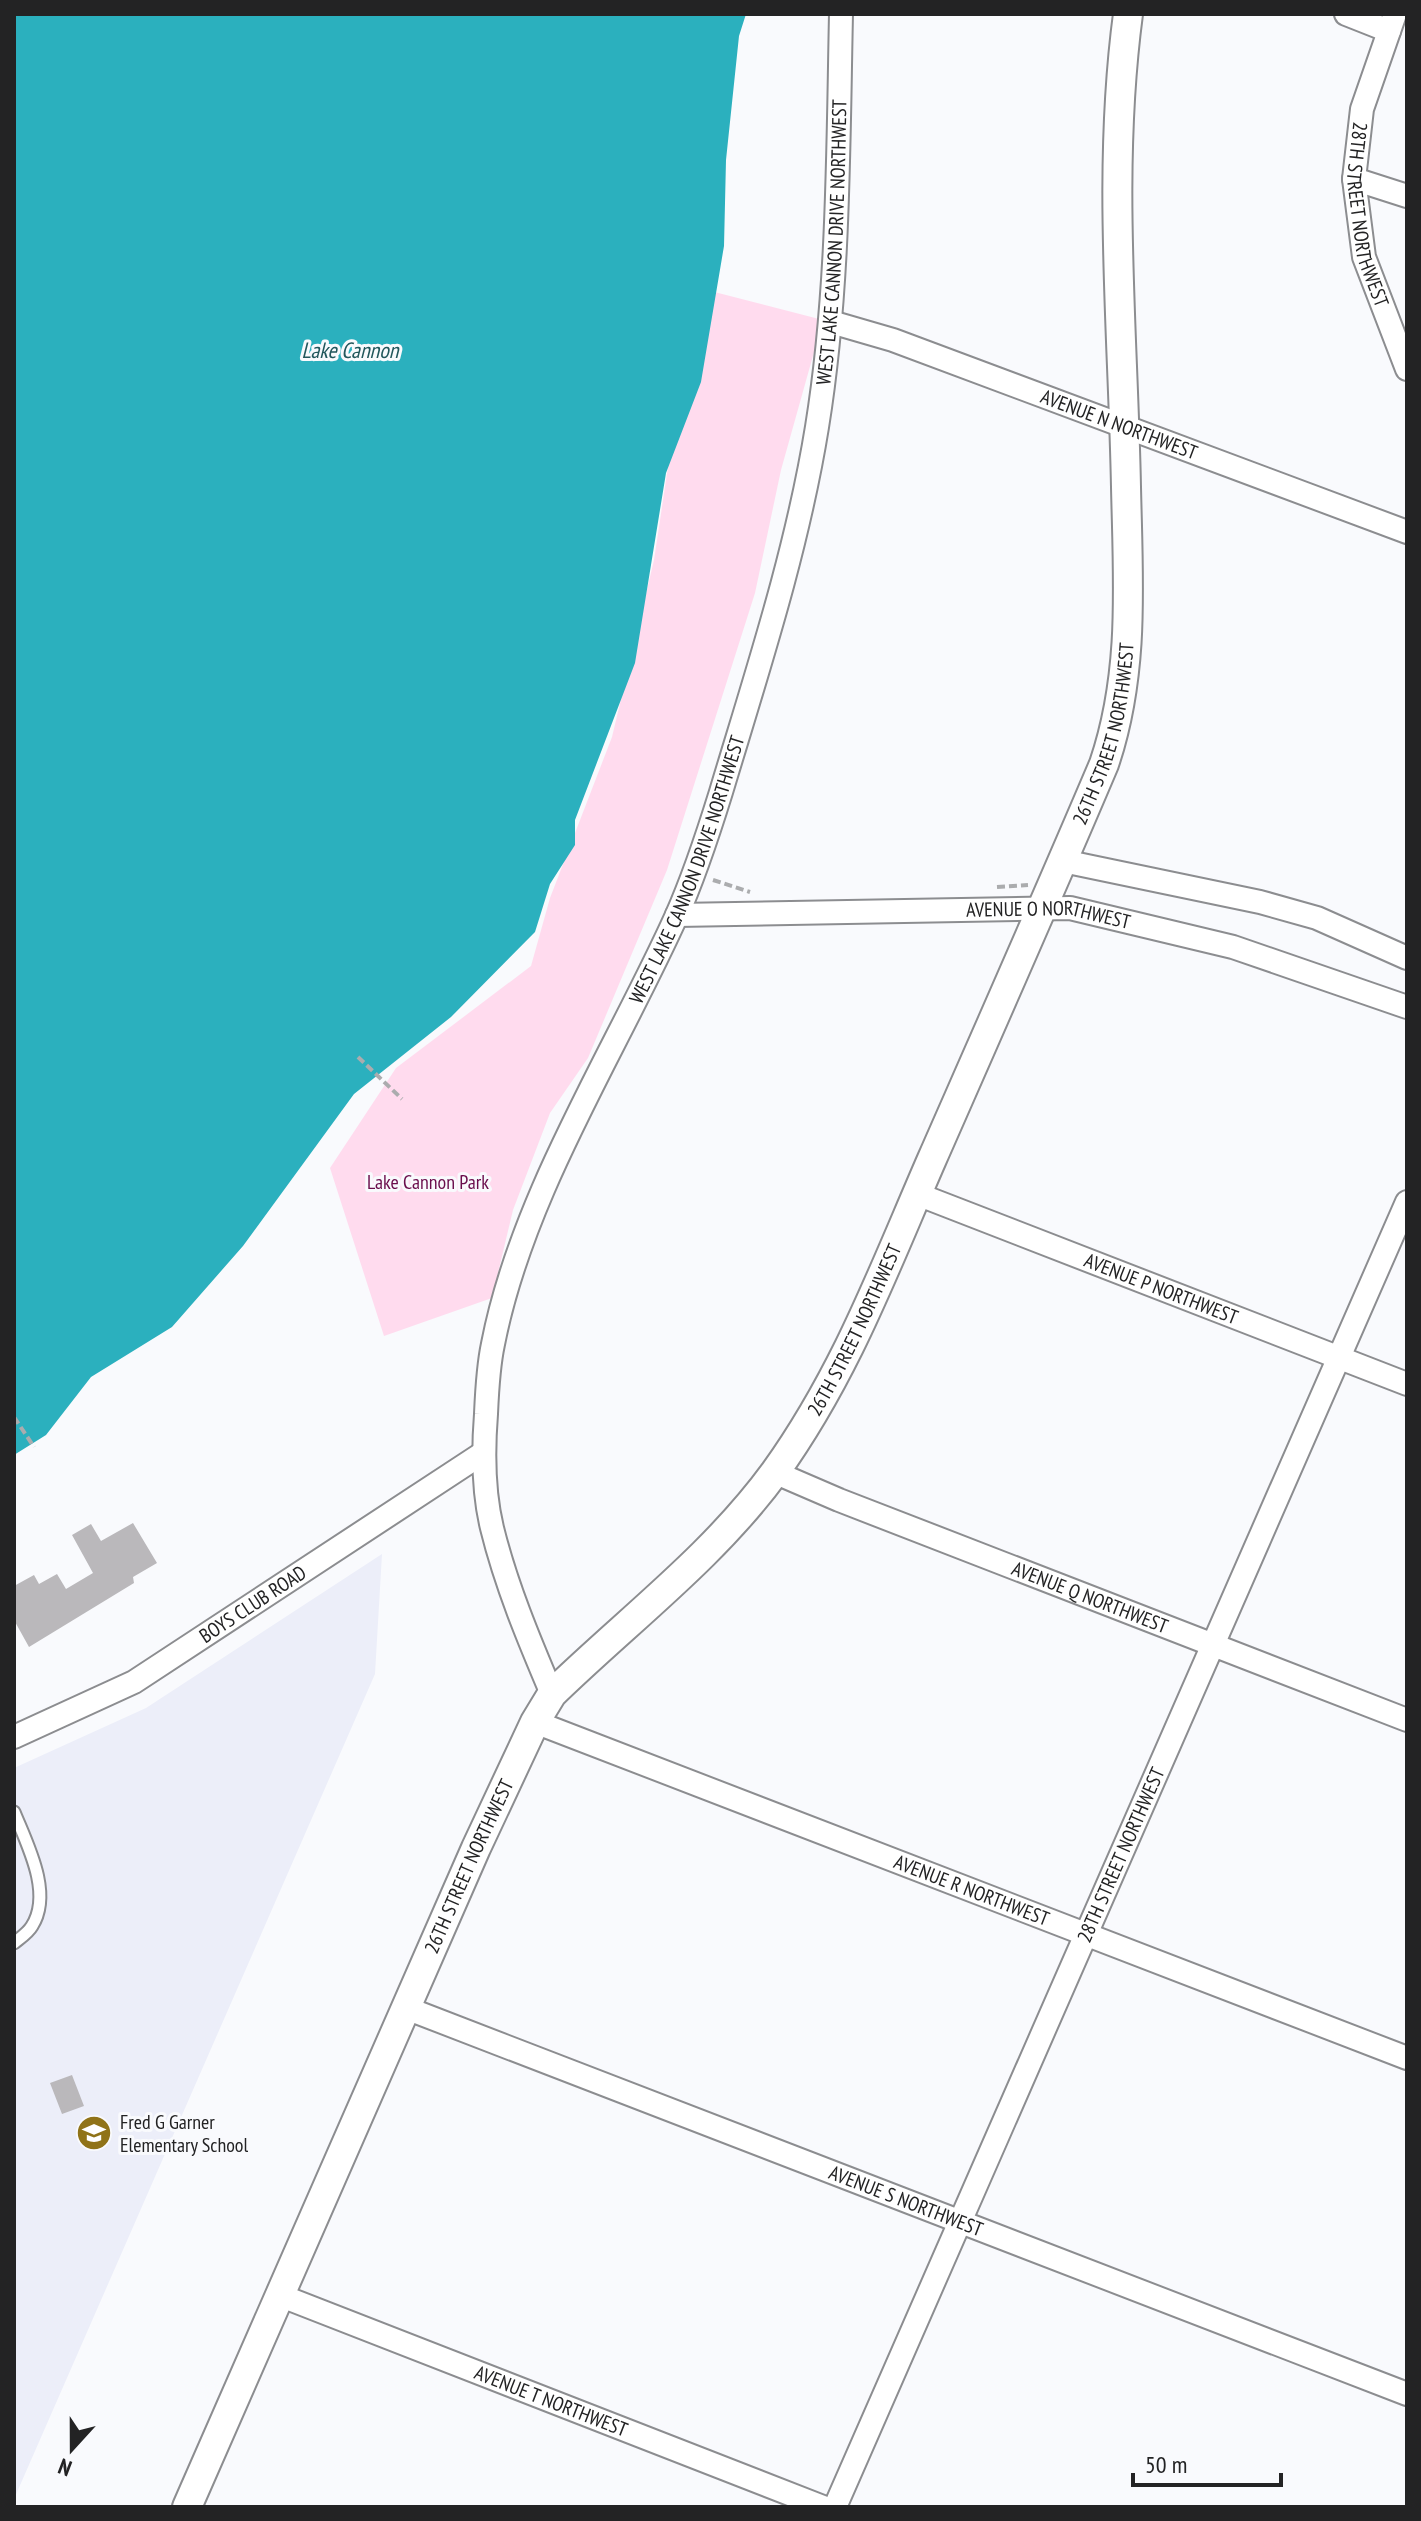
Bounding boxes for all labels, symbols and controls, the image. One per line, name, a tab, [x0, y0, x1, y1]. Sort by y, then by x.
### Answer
street label: WEST LAKE CANNON DRIVE NORTHWEST	[810, 99, 852, 386]
street label: 28TH STREET NORTHWEST	[1341, 121, 1395, 311]
water label: Lake Cannon	[302, 336, 400, 364]
street label: AVENUE N NORTHWEST	[1037, 383, 1201, 466]
street label: 26TH STREET NORTHWEST	[1067, 642, 1140, 829]
street label: WEST LAKE CANNON DRIVE NORTHWEST	[623, 732, 750, 1008]
street label: AVENUE O NORTHWEST	[966, 895, 1133, 935]
park label: Lake Cannon Park	[367, 1169, 489, 1195]
street label: 26TH STREET NORTHWEST	[802, 1240, 907, 1421]
street label: AVENUE P NORTHWEST	[1081, 1247, 1242, 1330]
street label: AVENUE Q NORTHWEST	[1008, 1555, 1172, 1639]
street label: BOYS CLUB ROAD	[194, 1560, 311, 1649]
street label: 28TH STREET NORTHWEST	[1071, 1763, 1171, 1946]
street label: 26TH STREET NORTHWEST	[418, 1775, 519, 1957]
street label: AVENUE R NORTHWEST	[890, 1849, 1053, 1932]
place label: Fred G Garner Elementary School	[120, 2109, 248, 2158]
school or university icon: Fred G Garner Elementary School	[75, 2114, 113, 2152]
street label: AVENUE S NORTHWEST	[825, 2159, 987, 2242]
street label: AVENUE T NORTHWEST	[471, 2359, 631, 2443]
north arrow	[32, 2409, 112, 2489]
scale bar	[1133, 2437, 1281, 2487]
text: 50 m	[1145, 2449, 1187, 2480]
text: N	[54, 2452, 75, 2483]

